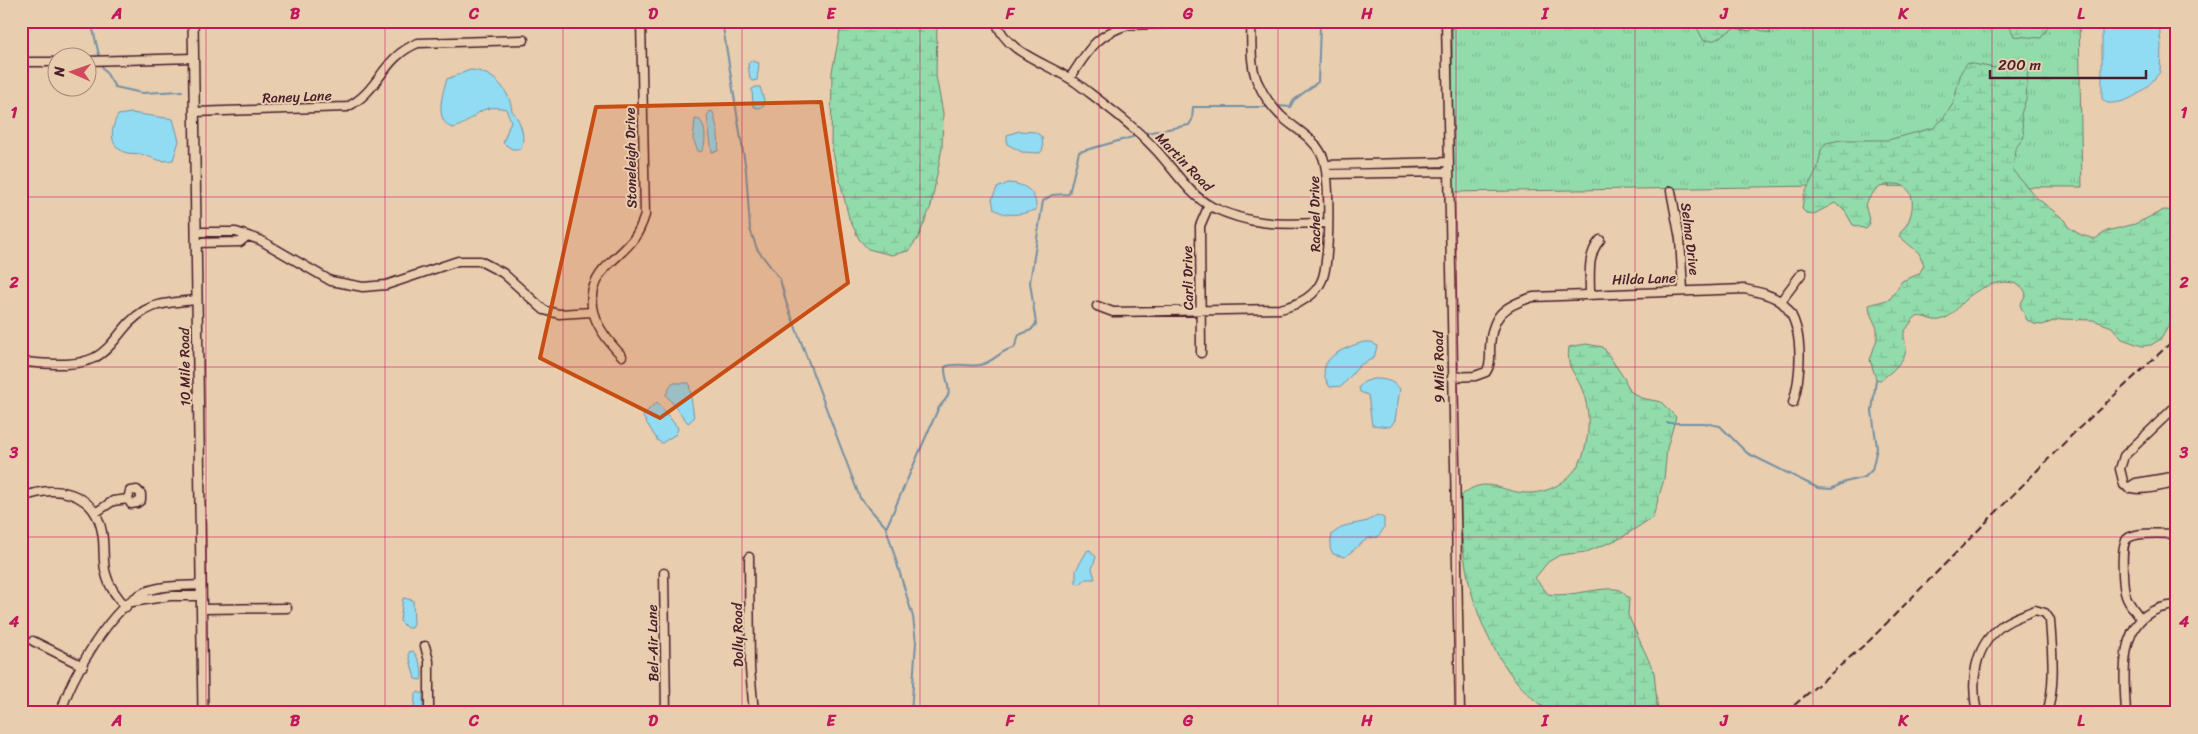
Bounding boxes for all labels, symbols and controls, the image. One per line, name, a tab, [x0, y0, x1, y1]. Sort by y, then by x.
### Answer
text: A	[111, 0, 122, 28]
text: B	[290, 0, 301, 28]
text: C	[468, 0, 480, 28]
text: D	[648, 0, 658, 28]
text: E	[827, 0, 837, 28]
text: F	[1005, 0, 1016, 28]
text: G	[1182, 0, 1194, 28]
text: H	[1360, 0, 1373, 28]
text: I	[1541, 0, 1550, 28]
text: J	[1719, 0, 1729, 28]
text: K	[1897, 0, 1909, 28]
text: L	[2077, 0, 2085, 28]
north arrow	[48, 48, 98, 98]
scale bar	[1990, 48, 2147, 80]
text: 200 m	[1998, 52, 2042, 78]
text: N	[47, 66, 72, 78]
street label: Raney Lane	[262, 83, 332, 111]
text: 1	[11, 98, 18, 127]
text: 1	[2181, 98, 2188, 127]
street label: Stoneleigh Drive	[618, 107, 644, 209]
street label: Martin Road	[1149, 126, 1220, 199]
street label: Rachel Drive	[1302, 176, 1328, 252]
street label: Selma Drive	[1673, 201, 1707, 277]
street label: Carli Drive	[1175, 245, 1201, 311]
street label: Hilda Lane	[1612, 265, 1676, 293]
text: 2	[8, 268, 19, 297]
text: 2	[2178, 268, 2189, 297]
street label: 10 Mile Road	[172, 326, 198, 406]
street label: 9 Mile Road	[1426, 329, 1452, 403]
text: 3	[9, 438, 19, 467]
text: 3	[2179, 438, 2189, 467]
street label: Dolly Road	[725, 601, 751, 667]
street label: Bel-Air Lane	[640, 604, 666, 682]
text: 4	[8, 607, 19, 636]
text: 4	[2178, 607, 2189, 636]
text: A	[111, 706, 122, 734]
text: B	[290, 706, 301, 734]
text: C	[468, 706, 480, 734]
text: D	[648, 706, 658, 734]
text: E	[827, 706, 837, 734]
text: F	[1005, 706, 1016, 734]
text: G	[1182, 706, 1194, 734]
text: H	[1360, 706, 1373, 734]
text: I	[1541, 706, 1550, 734]
text: J	[1719, 706, 1729, 734]
text: K	[1897, 706, 1909, 734]
text: L	[2077, 706, 2085, 734]

